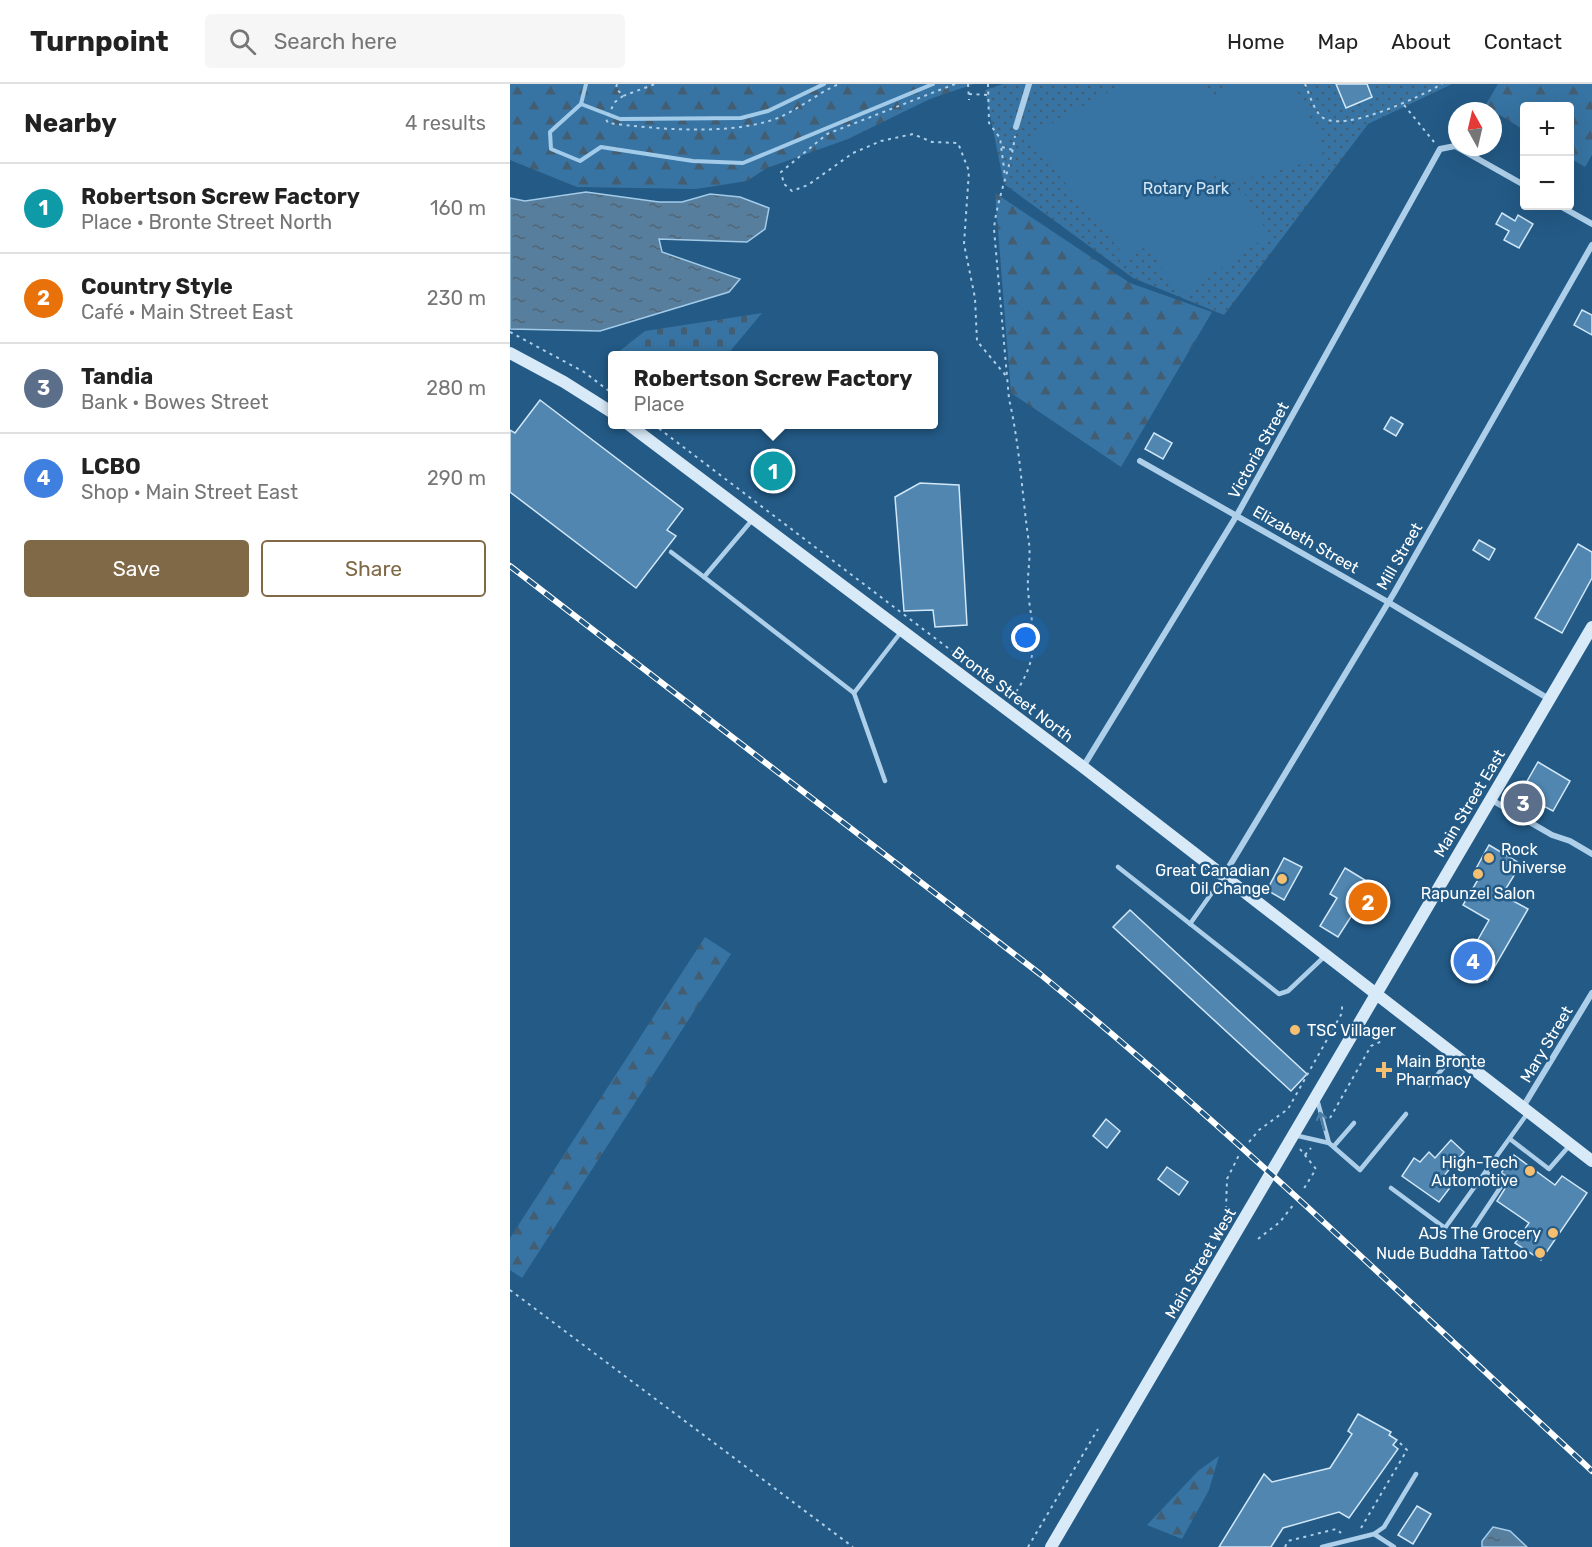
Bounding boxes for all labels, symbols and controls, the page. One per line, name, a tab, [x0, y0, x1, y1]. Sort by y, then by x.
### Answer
search box	[205, 14, 625, 68]
text: Turnpoint	[30, 25, 169, 58]
icon: search	[226, 25, 259, 58]
text: Search here	[274, 28, 397, 55]
text: Home	[1227, 29, 1284, 54]
text: Map	[1317, 29, 1358, 54]
text: About	[1391, 29, 1451, 54]
text: Contact	[1484, 29, 1562, 54]
north arrow	[1448, 102, 1502, 156]
map controls	[1520, 102, 1574, 210]
button: +	[1520, 102, 1574, 156]
text: Nearby	[24, 108, 117, 139]
text: 4 results	[405, 111, 486, 135]
button: −	[1520, 156, 1574, 210]
park label: Rotary Park	[1143, 179, 1230, 198]
text: Robertson Screw Factory	[81, 183, 360, 210]
text: 1	[39, 196, 48, 220]
text: 160 m	[430, 196, 486, 220]
text: Place · Bronte Street North	[81, 210, 332, 234]
text: Country Style	[81, 273, 233, 300]
text: 2	[37, 286, 50, 310]
text: 230 m	[427, 286, 486, 310]
text: Café · Main Street East	[81, 300, 293, 324]
popup	[608, 351, 938, 429]
text: Tandia	[81, 363, 153, 390]
text: Robertson Screw Factory	[634, 365, 912, 392]
text: 3	[37, 376, 50, 400]
text: 280 m	[426, 376, 486, 400]
text: Bank · Bowes Street	[81, 390, 269, 414]
text: Place	[634, 392, 685, 416]
street label: Victoria Street	[1224, 399, 1293, 502]
pin: 1	[754, 448, 792, 494]
text: LCBO	[81, 453, 141, 480]
text: 4	[37, 466, 50, 490]
text: 290 m	[427, 466, 486, 490]
text: Shop · Main Street East	[81, 480, 298, 504]
street label: Elizabeth Street	[1249, 501, 1362, 577]
street label: Mill Street	[1373, 519, 1426, 593]
button: Save	[24, 540, 249, 597]
button: Share	[261, 540, 486, 597]
your location	[1011, 623, 1040, 652]
street label: Bronte Street North	[948, 643, 1077, 746]
street label: Main Street East	[1430, 746, 1509, 860]
pin: 3	[1504, 780, 1542, 826]
place label: Rock Universe	[1501, 840, 1567, 877]
marker: Rock Universe	[1482, 851, 1496, 865]
place label: Great Canadian Oil Change	[1155, 861, 1270, 898]
marker: Rapunzel Salon	[1471, 867, 1485, 881]
marker: Great Canadian Oil Change	[1275, 872, 1289, 886]
pin: 2	[1348, 880, 1388, 924]
place label: Rapunzel Salon	[1421, 884, 1535, 903]
pin: 4	[1454, 938, 1492, 984]
street label: Mary Street	[1516, 1002, 1577, 1086]
place label: TSC Villager	[1307, 1021, 1396, 1040]
marker: TSC Villager	[1288, 1023, 1302, 1037]
place label: Main Bronte Pharmacy	[1396, 1052, 1486, 1089]
marker: Main Bronte Pharmacy	[1377, 1063, 1391, 1077]
one-way arrow	[1315, 1111, 1327, 1130]
place label: High-Tech Automotive	[1431, 1153, 1518, 1190]
marker: High-Tech Automotive	[1523, 1164, 1537, 1178]
street label: Main Street West	[1161, 1204, 1240, 1322]
place label: AJs The Grocery	[1418, 1224, 1541, 1243]
marker: AJs The Grocery	[1546, 1226, 1560, 1240]
place label: Nude Buddha Tattoo	[1376, 1244, 1528, 1263]
marker: Nude Buddha Tattoo	[1533, 1246, 1547, 1260]

